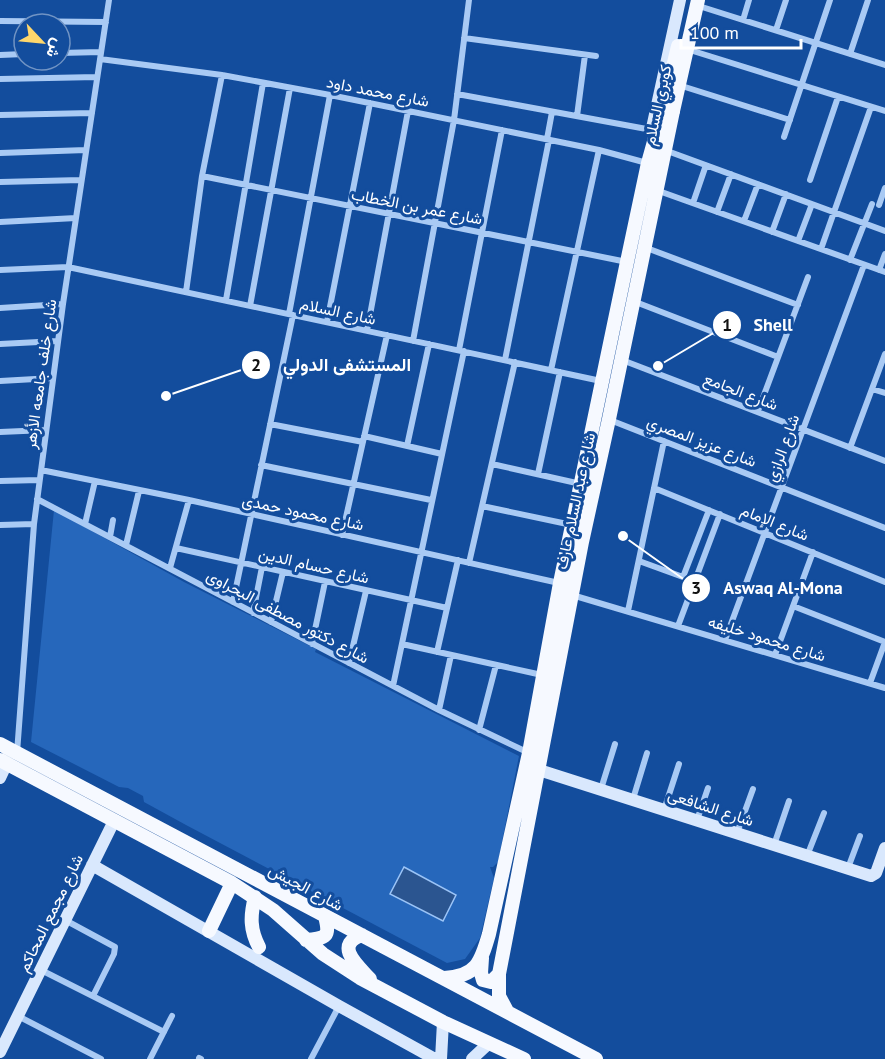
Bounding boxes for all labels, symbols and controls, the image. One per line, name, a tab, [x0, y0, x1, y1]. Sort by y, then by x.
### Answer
north arrow	[12, 12, 72, 72]
scale bar	[681, 12, 801, 50]
text: 100 m	[690, 21, 739, 44]
text: ش	[42, 36, 69, 62]
street label: كوبري السلام	[639, 63, 679, 148]
street label: شارع محمد داود	[325, 71, 431, 113]
street label: شارع عمر بن الخطاب	[349, 183, 484, 230]
street label: شارع السلام	[298, 293, 378, 331]
street label: شارع خلف جامعه الأزهر	[19, 298, 62, 451]
callout: Shell	[712, 307, 805, 343]
text: 1	[722, 313, 732, 336]
text: Shell	[753, 313, 793, 336]
callout: المستشفى الدولي	[241, 347, 423, 383]
text: 2	[251, 353, 261, 376]
text: المستشفى الدولي	[283, 353, 411, 380]
street label: شارع الجامع	[700, 368, 781, 416]
street label: شارع عزيز المصري	[643, 411, 760, 475]
street label: شارع الرازي	[761, 412, 807, 486]
street label: شارع عبد السلام عارف	[551, 431, 601, 572]
street label: شارع محمود حمدى	[240, 489, 366, 537]
street label: شارع الإمام	[737, 499, 812, 547]
street label: شارع حسام الدين	[256, 543, 371, 589]
street label: شارع دكتور مصطفى البحراوى	[202, 565, 373, 669]
callout: Aswaq Al-Mona	[681, 570, 855, 606]
text: 3	[691, 576, 701, 599]
text: Aswaq Al-Mona	[723, 576, 843, 599]
street label: شارع محمود خليفه	[705, 611, 828, 667]
street label: شارع الشافعى	[665, 784, 757, 832]
street label: شارع مجمع المحاكم	[13, 851, 89, 976]
street label: شارع الجيش	[264, 859, 347, 917]

